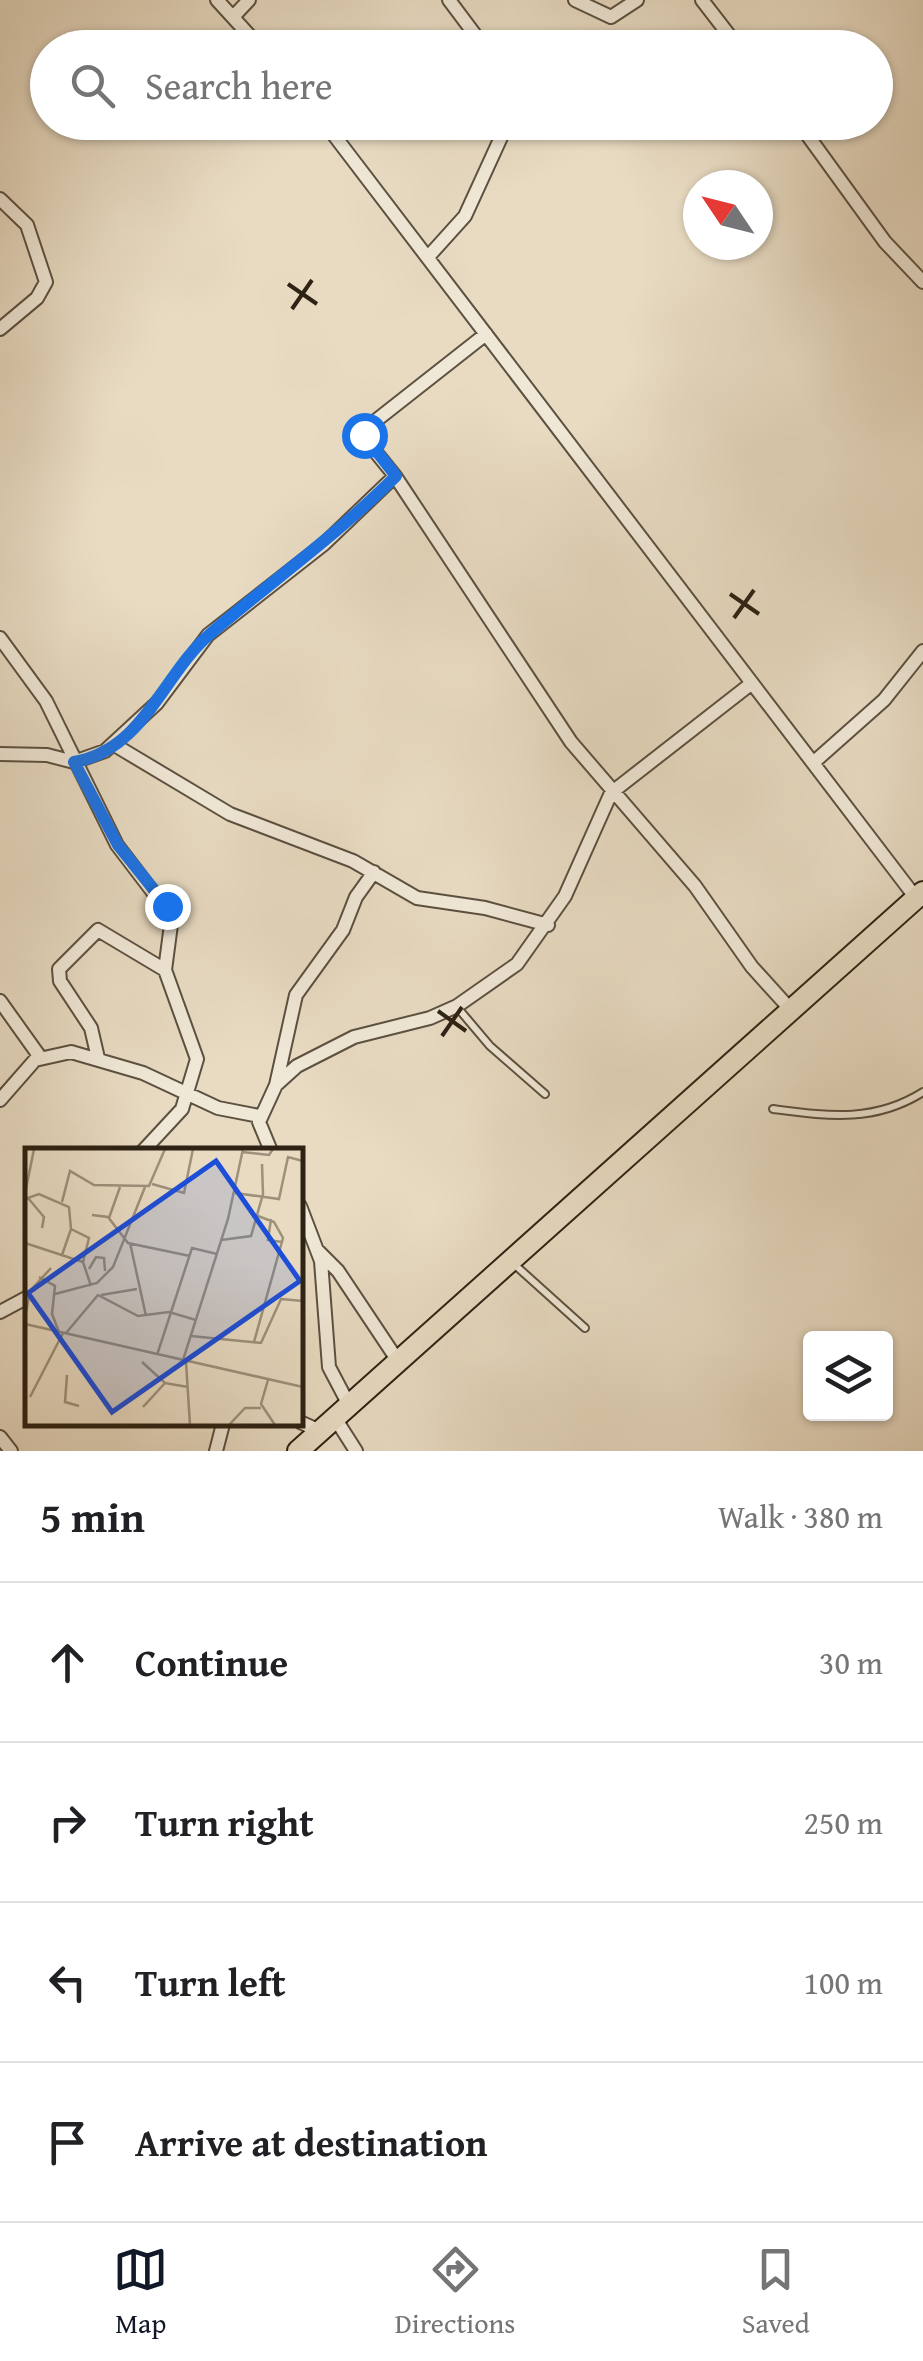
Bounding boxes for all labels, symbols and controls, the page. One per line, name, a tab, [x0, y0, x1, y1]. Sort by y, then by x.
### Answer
search box	[30, 30, 893, 140]
text: Search here	[145, 57, 333, 113]
icon: search	[65, 58, 120, 113]
north arrow	[683, 170, 773, 260]
route start	[342, 413, 388, 459]
route end	[145, 884, 191, 930]
inset map	[25, 1148, 302, 1426]
map controls	[803, 1331, 893, 1421]
button: layers	[803, 1331, 893, 1421]
text: 5 min	[40, 1486, 145, 1547]
text: Walk · 380 m	[718, 1493, 883, 1540]
text: Continue	[135, 1634, 288, 1690]
icon: ahead	[40, 1635, 95, 1690]
text: 30 m	[819, 1639, 883, 1686]
text: Turn right	[135, 1794, 314, 1850]
icon: right	[40, 1795, 95, 1850]
text: 250 m	[804, 1799, 883, 1846]
text: Turn left	[135, 1954, 286, 2010]
icon: left	[40, 1955, 95, 2010]
text: 100 m	[804, 1959, 883, 2006]
text: Arrive at destination	[135, 2114, 488, 2170]
icon: arrive	[40, 2115, 95, 2170]
tab: Map	[113, 2242, 168, 2343]
tab: Directions	[395, 2242, 515, 2343]
tab: Saved	[742, 2242, 810, 2343]

